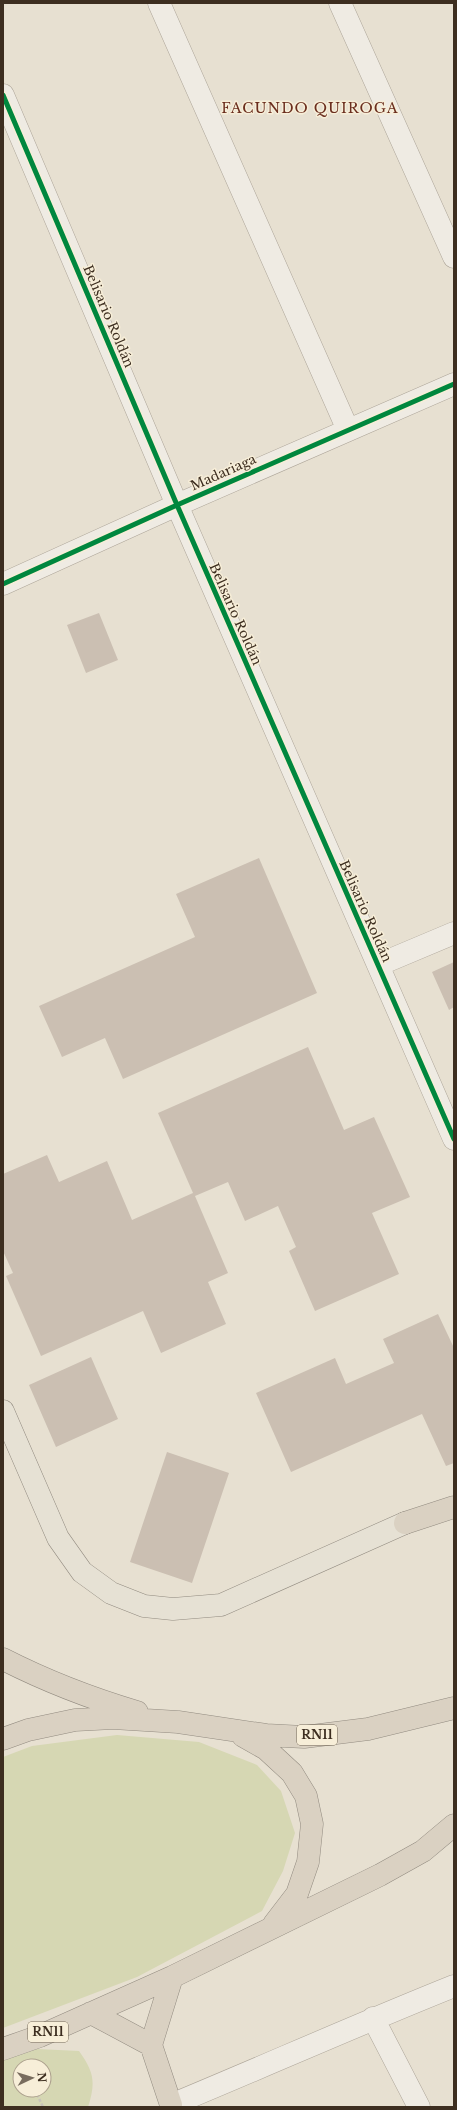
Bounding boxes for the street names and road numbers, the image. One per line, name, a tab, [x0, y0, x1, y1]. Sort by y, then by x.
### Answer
street label: Belisario Roldán	[79, 262, 138, 370]
street label: Madariaga	[188, 450, 259, 494]
street label: Belisario Roldán	[205, 561, 266, 668]
street label: Belisario Roldán	[335, 858, 396, 965]
road number: RN11	[297, 1725, 337, 1745]
road number: RN11	[28, 2022, 68, 2042]

